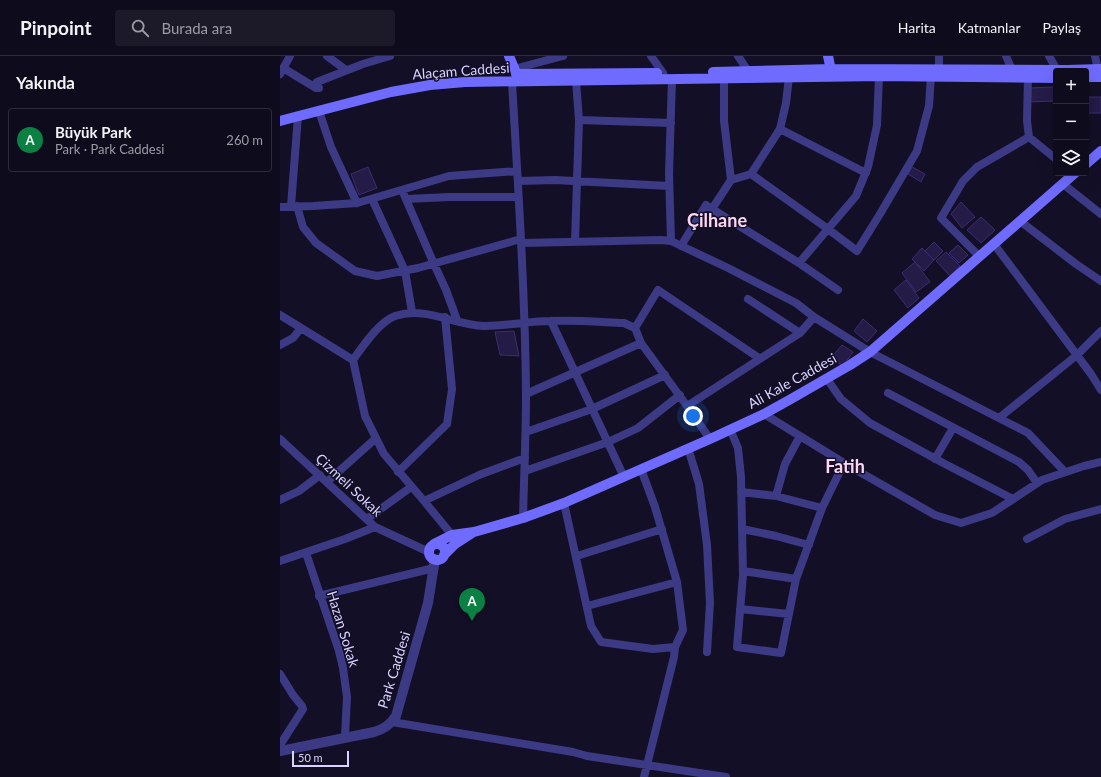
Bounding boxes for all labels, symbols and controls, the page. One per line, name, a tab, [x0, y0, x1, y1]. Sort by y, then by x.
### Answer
search box	[115, 10, 395, 46]
text: Pinpoint	[20, 16, 91, 39]
icon: search	[129, 17, 151, 39]
text: Burada ara	[161, 19, 232, 37]
text: Harita	[898, 19, 936, 36]
text: Katmanlar	[958, 19, 1020, 36]
text: Paylaş	[1042, 19, 1081, 36]
street label: Alaçam Caddesi	[412, 59, 510, 82]
map controls	[1053, 68, 1089, 176]
button: +	[1053, 68, 1089, 104]
text: Yakında	[16, 72, 75, 93]
button: −	[1053, 104, 1089, 140]
text: Büyük Park	[55, 123, 132, 141]
text: A	[25, 132, 35, 148]
text: 260 m	[226, 132, 263, 148]
button: layers	[1053, 140, 1089, 176]
text: Park · Park Caddesi	[55, 141, 164, 157]
district label: Çilhane	[687, 209, 747, 231]
street label: Ali Kale Caddesi	[744, 349, 839, 412]
your location	[683, 406, 703, 426]
street label: Çizmeli Sokak	[313, 449, 387, 520]
district label: Fatih	[825, 455, 865, 477]
pin: A	[459, 588, 485, 621]
street label: Hazan Sokak	[324, 589, 363, 670]
street label: Park Caddesi	[374, 629, 413, 710]
scale bar	[292, 749, 349, 768]
text: 50 m	[298, 751, 323, 764]

